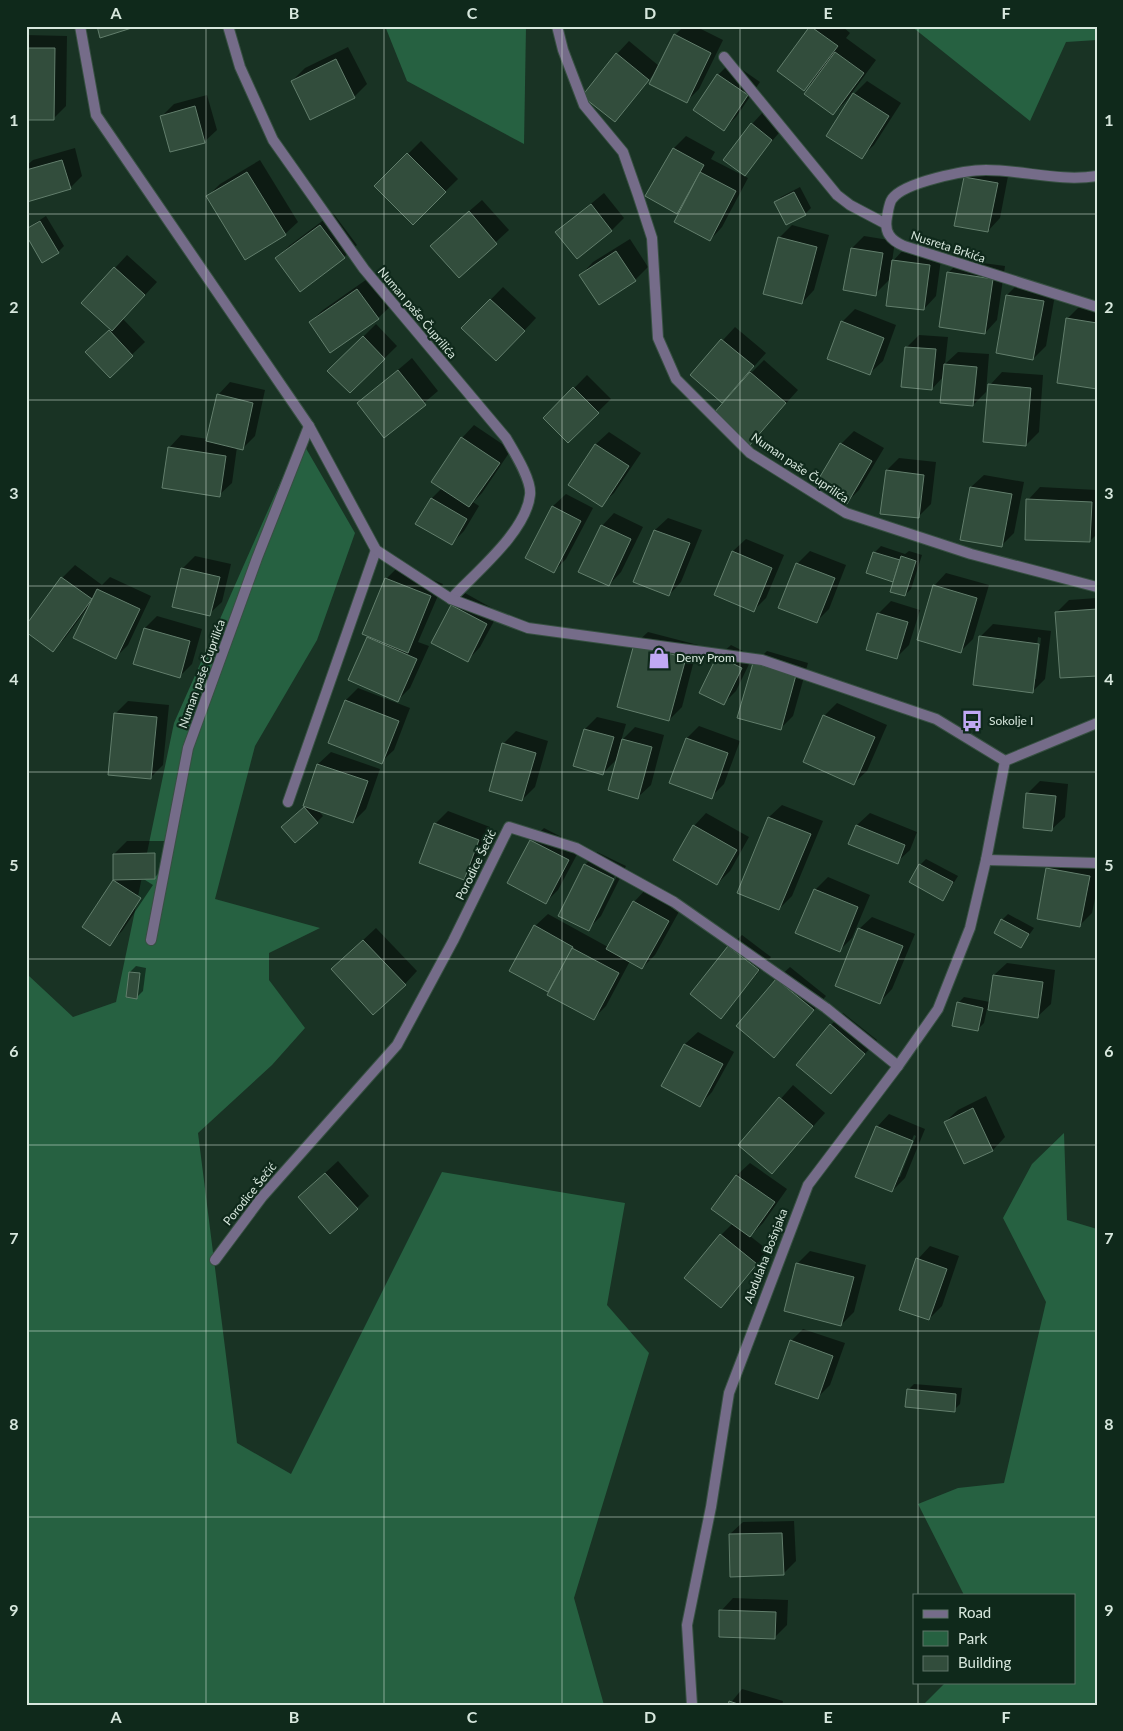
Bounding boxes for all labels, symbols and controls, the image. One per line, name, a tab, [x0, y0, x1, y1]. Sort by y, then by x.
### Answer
text: A	[109, 3, 122, 22]
text: B	[289, 3, 299, 22]
text: C	[467, 3, 478, 22]
text: D	[644, 3, 656, 22]
text: E	[823, 3, 833, 22]
text: F	[1001, 3, 1011, 22]
text: 1	[9, 110, 19, 129]
text: 1	[1104, 110, 1114, 129]
street label: Nusreta Brkića	[909, 227, 987, 266]
street label: Numan paše Čuprilića	[375, 264, 460, 361]
text: 2	[9, 297, 19, 316]
text: 2	[1104, 297, 1114, 316]
street label: Numan paše Čuprilića	[749, 429, 852, 506]
text: 3	[9, 483, 19, 502]
text: 3	[1104, 483, 1114, 502]
street label: Numan paše Čuprilića	[175, 617, 228, 730]
shop icon: Deny Prom	[646, 645, 672, 671]
place label: Deny Prom	[676, 650, 735, 665]
text: 4	[9, 669, 19, 688]
text: 4	[1104, 669, 1114, 688]
bus stop icon: Sokolje I	[959, 708, 985, 734]
place label: Sokolje I	[989, 713, 1033, 728]
street label: Porodice Šečić	[452, 827, 499, 902]
text: 5	[9, 855, 19, 874]
text: 5	[1104, 855, 1114, 874]
text: 6	[9, 1041, 19, 1060]
text: 6	[1104, 1041, 1114, 1060]
street label: Porodice Šečić	[220, 1159, 280, 1228]
street label: Abdulaha Bošnjaka	[741, 1206, 790, 1305]
text: 7	[9, 1228, 19, 1247]
text: 7	[1104, 1228, 1114, 1247]
text: 8	[9, 1414, 19, 1433]
text: 8	[1104, 1414, 1114, 1433]
legend	[913, 1594, 1076, 1684]
text: 9	[9, 1600, 19, 1619]
text: 9	[1104, 1600, 1114, 1619]
text: Road	[958, 1603, 991, 1621]
text: Park	[958, 1629, 988, 1647]
text: Building	[958, 1653, 1011, 1671]
text: A	[109, 1707, 122, 1726]
text: B	[289, 1707, 299, 1726]
text: C	[467, 1707, 478, 1726]
text: D	[644, 1707, 656, 1726]
text: E	[823, 1707, 833, 1726]
text: F	[1001, 1707, 1011, 1726]

